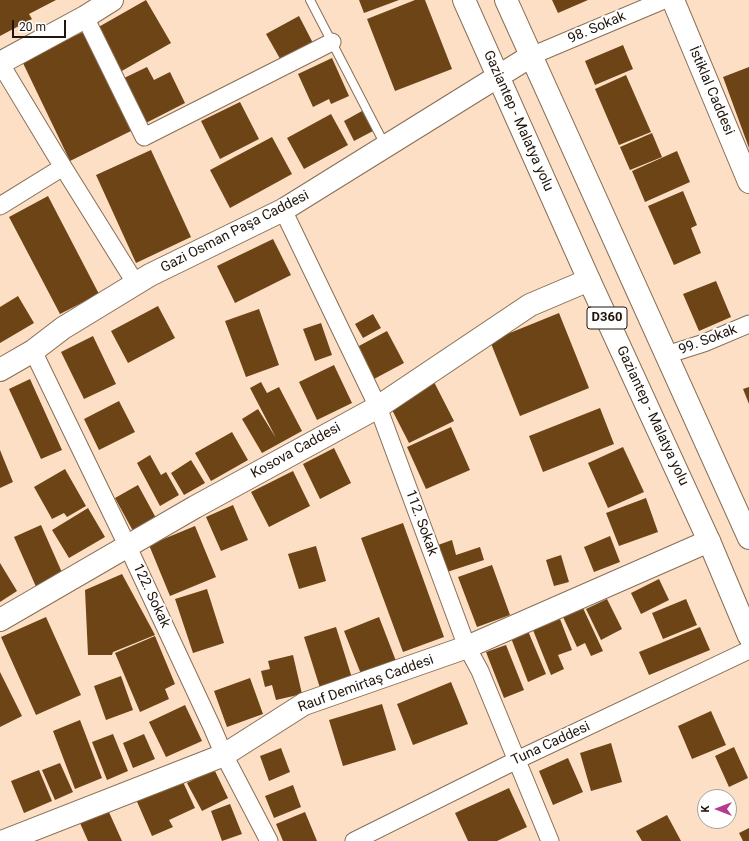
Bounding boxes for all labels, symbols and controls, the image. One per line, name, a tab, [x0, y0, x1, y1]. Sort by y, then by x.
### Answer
street label: 98. Sokak	[566, 8, 628, 48]
scale bar	[14, 12, 68, 38]
text: 20 m	[19, 20, 46, 34]
street label: İstiklal Caddesi	[685, 44, 737, 138]
street label: Gaziantep - Malatya yolu	[479, 48, 557, 194]
street label: Gazi Osman Paşa Caddesi	[158, 187, 312, 277]
road number: D360	[587, 307, 627, 329]
street label: 99. Sokak	[677, 321, 739, 359]
street label: Gaziantep - Malatya yolu	[612, 343, 692, 489]
street label: Kosova Caddesi	[248, 419, 344, 483]
street label: 112. Sokak	[401, 488, 441, 558]
street label: 122. Sokak	[129, 561, 173, 631]
street label: Rauf Demirtaş Caddesi	[296, 652, 436, 716]
street label: Tuna Caddesi	[509, 718, 593, 770]
north arrow	[697, 789, 737, 829]
text: K	[699, 806, 712, 813]

